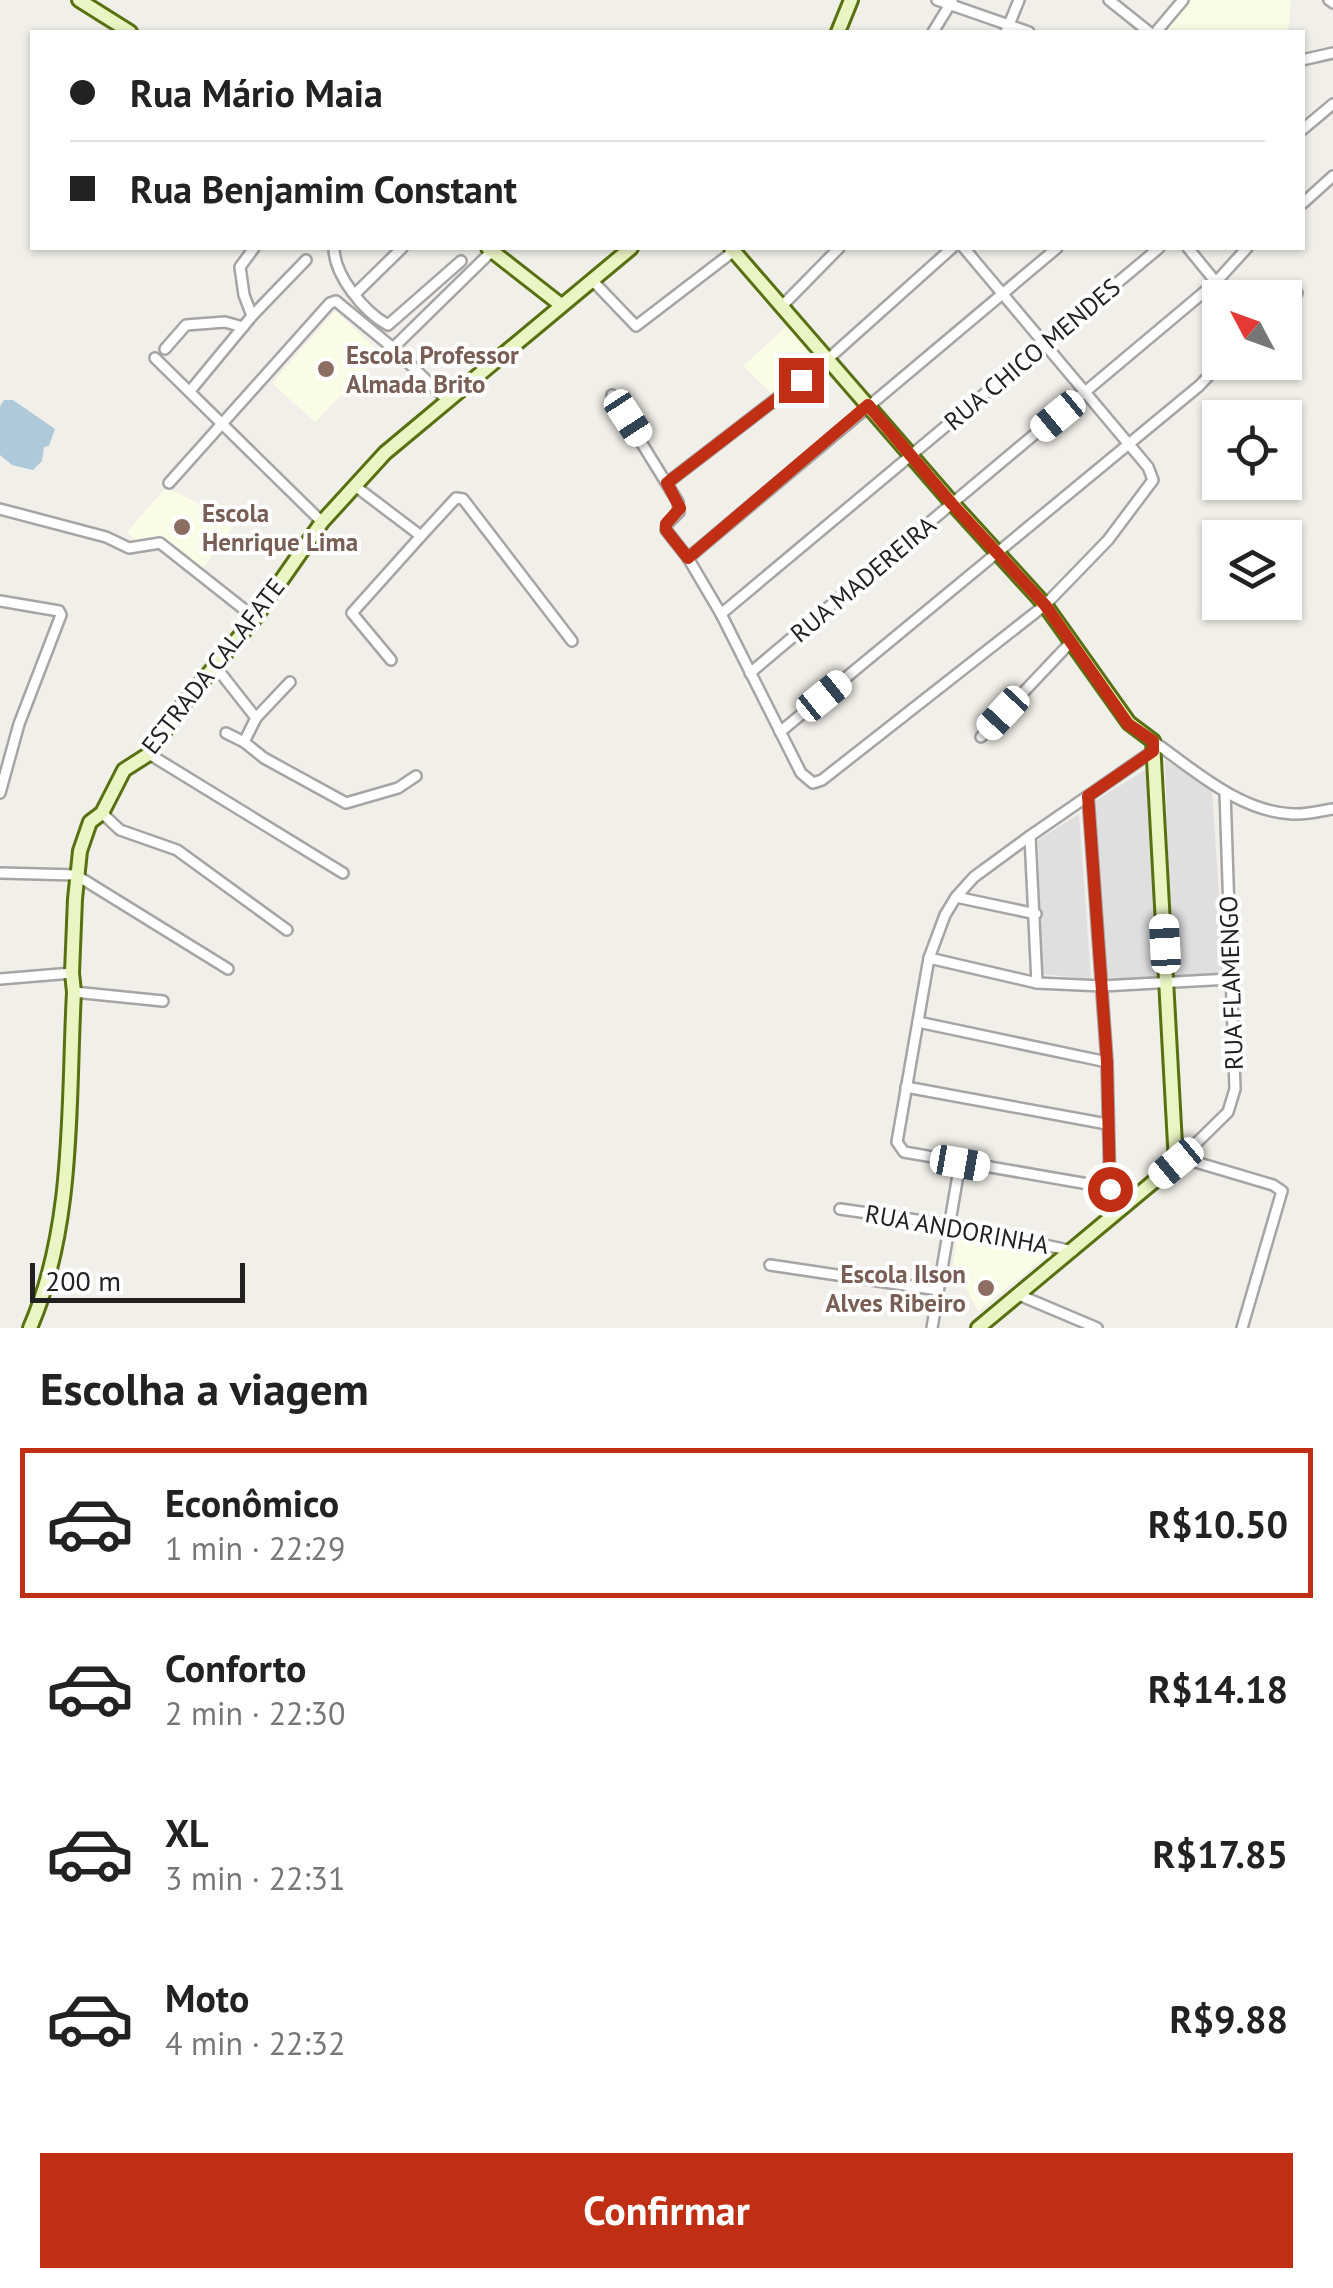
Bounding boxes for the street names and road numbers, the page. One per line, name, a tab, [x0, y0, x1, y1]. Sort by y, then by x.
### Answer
street label: RUA CHICO MENDES	[937, 271, 1127, 437]
street label: RUA MADEREIRA	[784, 509, 943, 649]
street label: ESTRADA CALAFATE	[134, 572, 292, 760]
street label: RUA FLAMENGO	[1212, 895, 1250, 1071]
street label: RUA ANDORINHA	[863, 1197, 1052, 1261]

